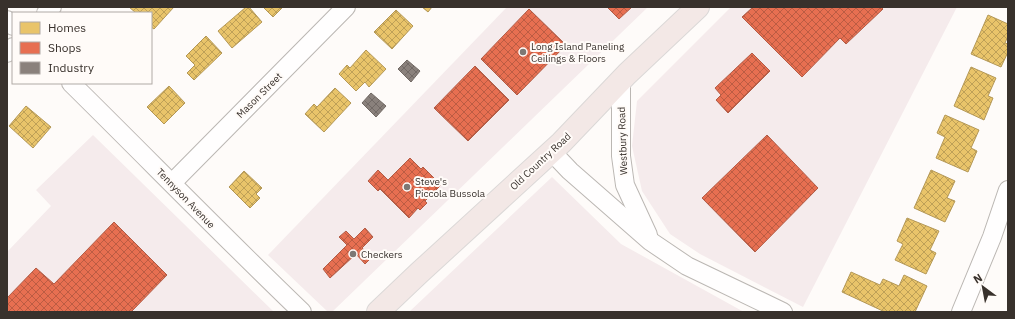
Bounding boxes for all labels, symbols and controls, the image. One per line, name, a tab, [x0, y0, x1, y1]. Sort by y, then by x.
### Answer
legend	[12, 12, 152, 84]
text: Homes	[48, 20, 86, 35]
text: Shops	[48, 40, 81, 55]
place label: Long Island Paneling Ceilings & Floors	[531, 40, 625, 65]
marker: Long Island Paneling Ceilings & Floors	[518, 47, 528, 57]
text: Industry	[48, 60, 94, 75]
street label: Mason Street	[234, 69, 285, 121]
street label: Westbury Road	[615, 107, 630, 175]
street label: Old Country Road	[507, 130, 574, 193]
street label: Tennyson Avenue	[154, 166, 218, 232]
place label: Steve's Piccola Bussola	[415, 175, 486, 200]
marker: Steve's Piccola Bussola	[402, 182, 412, 192]
place label: Checkers	[361, 248, 403, 261]
marker: Checkers	[348, 249, 358, 259]
north arrow	[963, 267, 1003, 307]
text: N	[971, 270, 985, 287]

